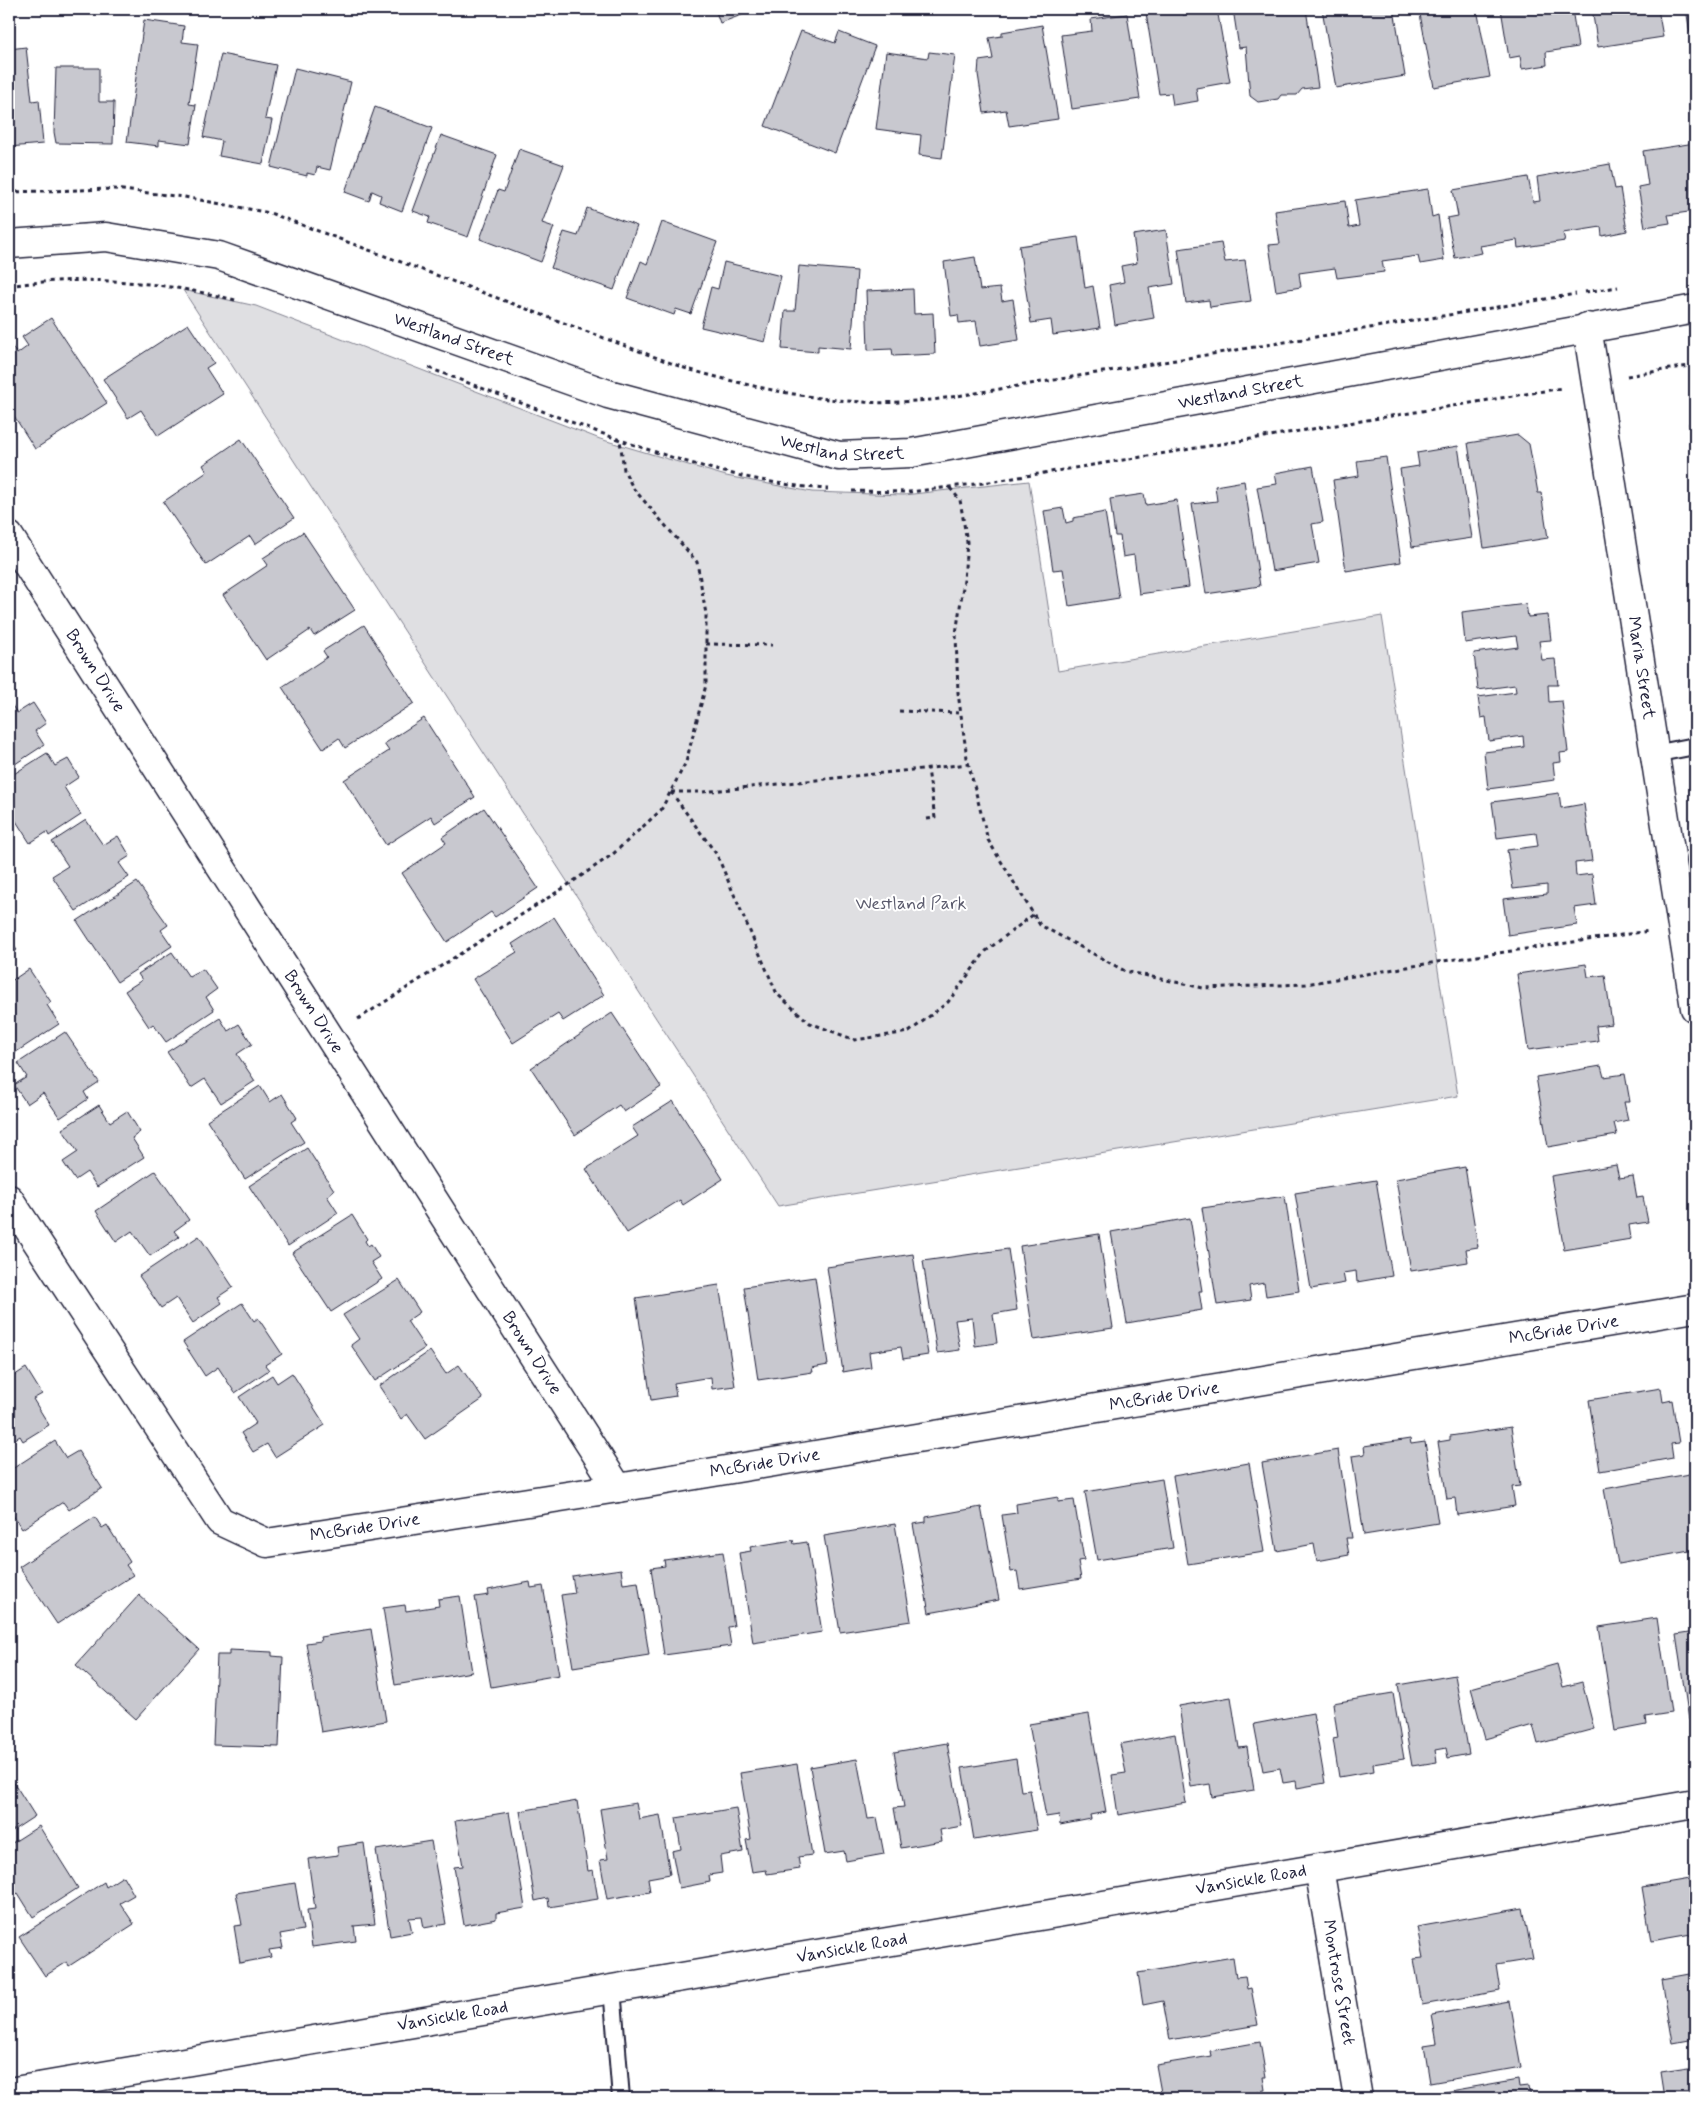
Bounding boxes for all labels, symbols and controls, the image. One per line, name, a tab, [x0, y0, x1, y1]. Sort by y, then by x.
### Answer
street label: Westland Street	[390, 307, 518, 372]
street label: Westland Street	[1176, 369, 1306, 416]
street label: Westland Street	[777, 429, 905, 468]
street label: Maria Street	[1621, 615, 1661, 721]
street label: Brown Drive	[60, 625, 131, 717]
park label: Westland Park	[856, 892, 966, 916]
street label: Brown Drive	[278, 966, 349, 1058]
street label: Brown Drive	[496, 1307, 567, 1399]
street label: McBride Drive	[1507, 1309, 1621, 1351]
street label: McBride Drive	[1107, 1376, 1221, 1418]
street label: McBride Drive	[708, 1442, 822, 1484]
street label: McBride Drive	[308, 1507, 422, 1548]
street label: Vansickle Road	[1194, 1859, 1308, 1901]
street label: Montrose Street	[1316, 1918, 1361, 2047]
street label: Vansickle Road	[795, 1927, 909, 1969]
street label: Vansickle Road	[395, 1995, 510, 2037]

